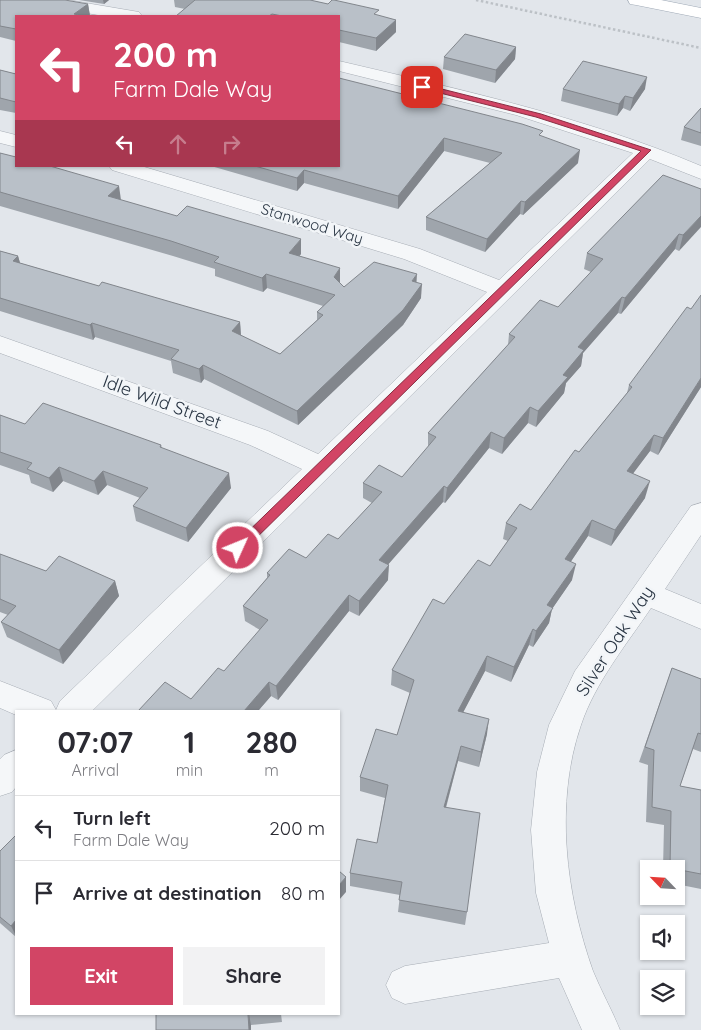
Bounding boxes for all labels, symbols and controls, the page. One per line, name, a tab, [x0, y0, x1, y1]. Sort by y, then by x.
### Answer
text: 200 m	[113, 32, 218, 76]
icon: left	[30, 35, 95, 100]
pin	[401, 66, 443, 108]
icon: arrive	[408, 73, 436, 101]
text: Farm Dale Way	[113, 75, 272, 103]
icon: left	[111, 130, 139, 158]
icon: ahead	[164, 130, 192, 158]
icon: right	[217, 130, 245, 158]
street label: Stanwood Way	[259, 199, 366, 248]
street label: Idle Wild Street	[100, 369, 225, 434]
position arrow	[211, 521, 263, 573]
street label: Silver Oak Way	[570, 581, 659, 700]
text: 07:07	[58, 723, 133, 761]
text: 1	[183, 723, 195, 761]
text: 280	[245, 723, 297, 761]
text: Arrival	[71, 760, 119, 780]
text: min	[176, 760, 203, 780]
text: m	[264, 760, 279, 780]
text: Turn left	[73, 806, 151, 830]
icon: left	[30, 814, 58, 842]
text: 200 m	[269, 816, 325, 840]
text: Farm Dale Way	[73, 830, 189, 850]
north arrow	[640, 860, 685, 905]
map controls	[640, 860, 685, 1015]
icon: arrive	[30, 879, 58, 907]
text: Arrive at destination	[73, 881, 262, 905]
text: 80 m	[281, 881, 325, 905]
button: sound	[640, 915, 685, 960]
button: Exit	[30, 947, 173, 1005]
button: Share	[183, 947, 325, 1005]
button: layers	[640, 970, 685, 1015]

